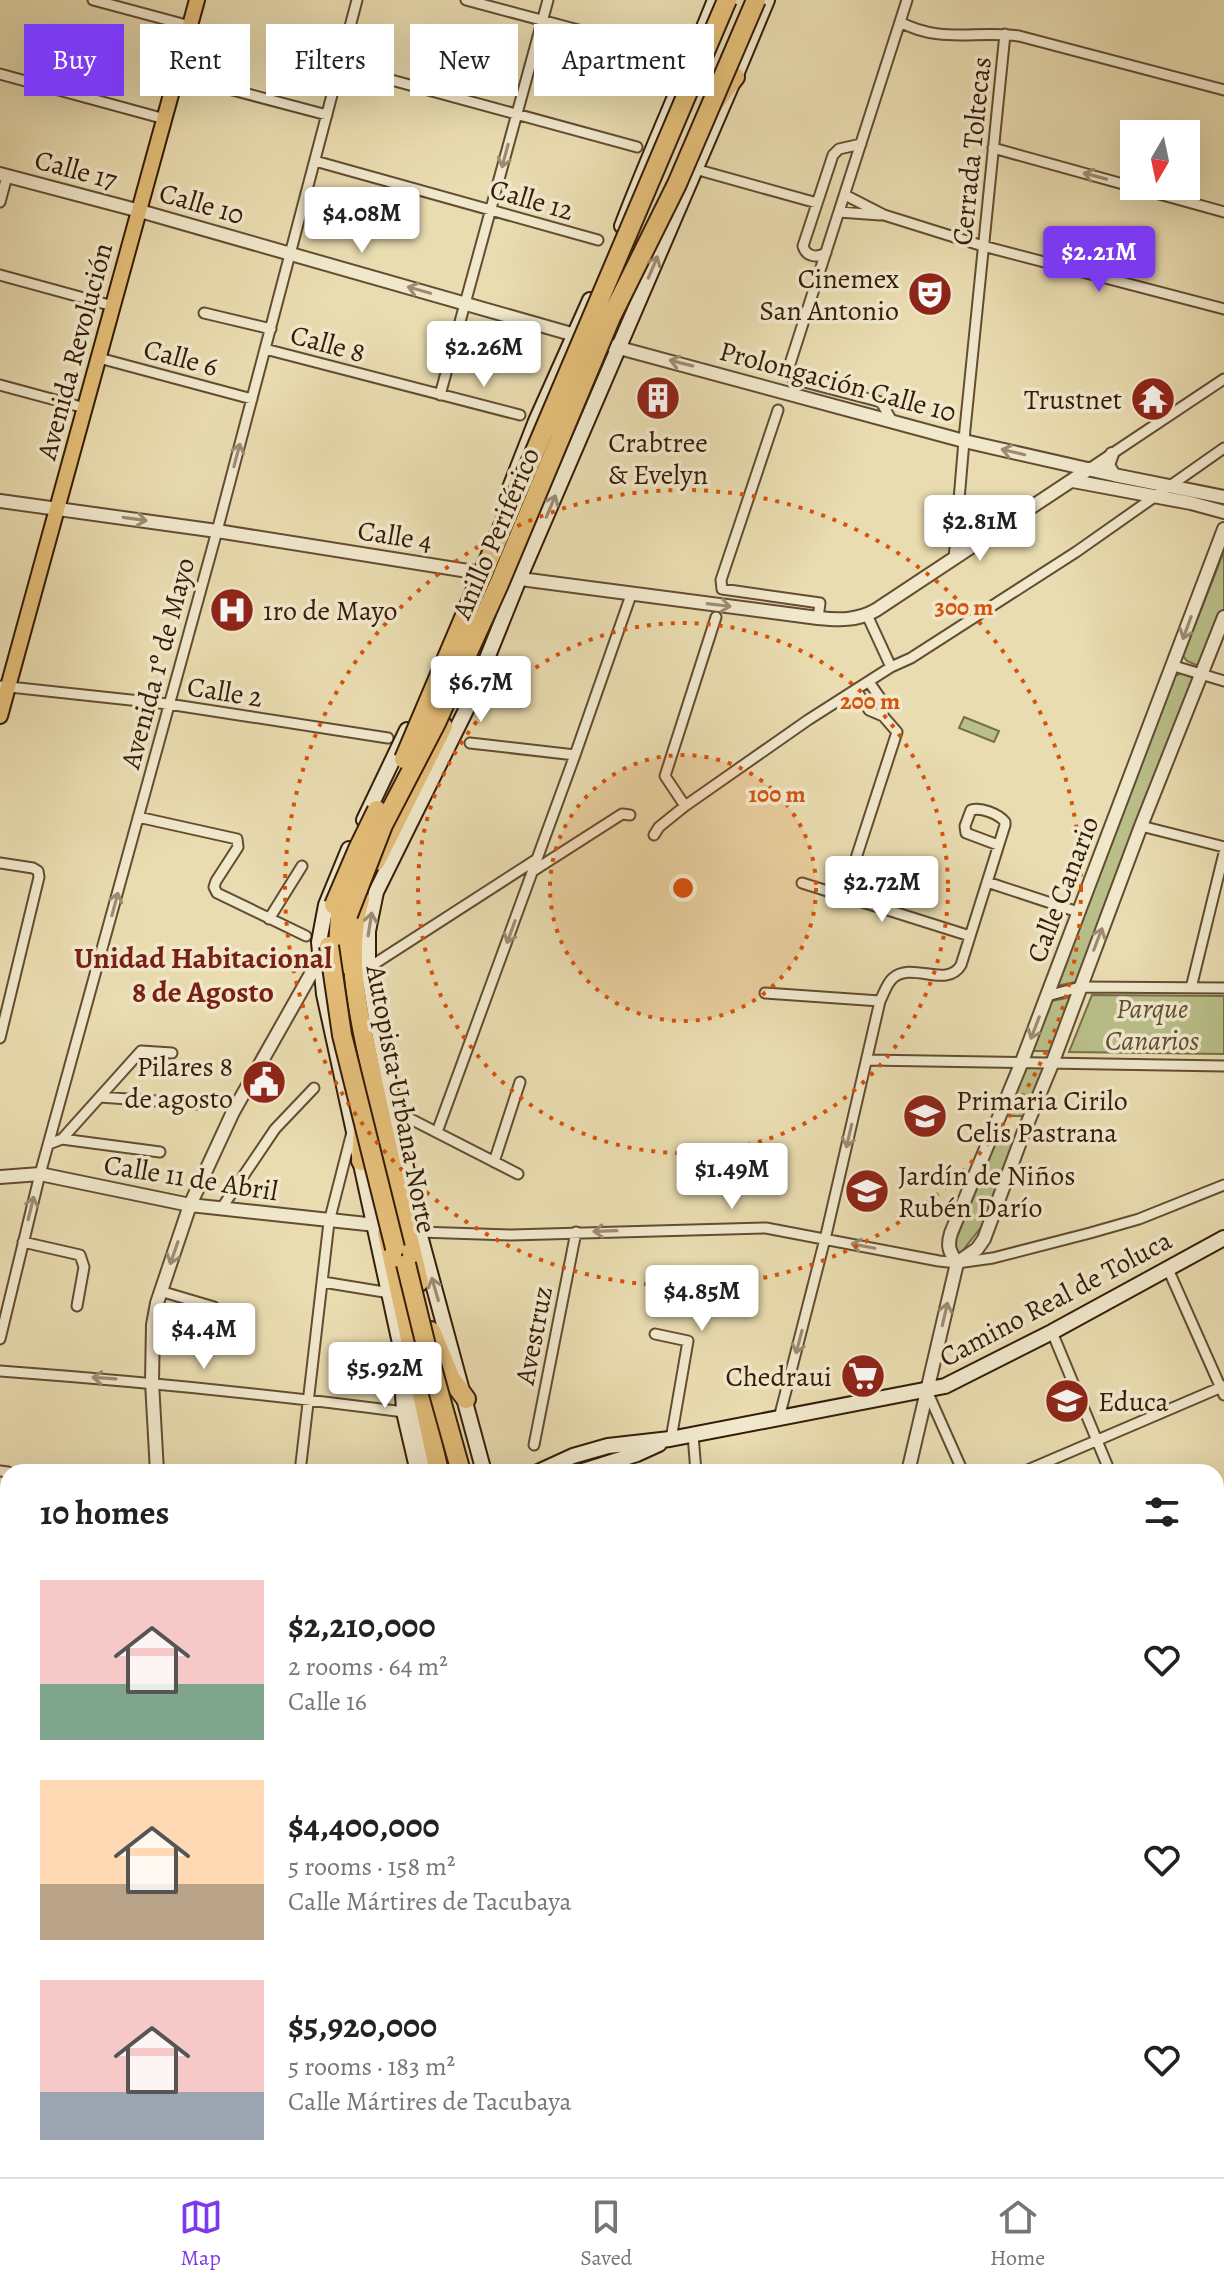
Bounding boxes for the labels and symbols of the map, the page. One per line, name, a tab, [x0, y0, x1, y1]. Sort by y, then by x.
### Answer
street label: Cerrada Toltecas	[943, 55, 1001, 247]
north arrow	[1120, 120, 1200, 200]
street label: Calle 17	[30, 141, 121, 199]
one-way arrow	[497, 143, 512, 169]
one-way arrow	[1082, 168, 1108, 183]
street label: Calle 12	[486, 170, 578, 230]
street label: Calle 10	[155, 174, 249, 234]
pin: $4.08M	[297, 187, 427, 255]
pin: $2.21M	[1034, 226, 1164, 294]
street label: Avenida Revolución	[27, 239, 122, 465]
one-way arrow	[646, 255, 661, 280]
place label: Cinemex San Antonio	[759, 260, 900, 330]
theatre icon: Cinemex San Antonio	[906, 270, 954, 318]
one-way arrow	[406, 282, 432, 297]
street label: Calle 8	[286, 316, 369, 372]
pin: $2.26M	[419, 321, 549, 389]
street label: Calle 6	[139, 330, 222, 386]
street label: Prolongación Calle 10	[715, 332, 960, 432]
one-way arrow	[668, 355, 694, 370]
building icon: Crabtree & Evelyn	[634, 374, 682, 422]
temple icon: Trustnet	[1129, 375, 1177, 423]
place label: Trustnet	[1024, 381, 1122, 419]
place label: Crabtree & Evelyn	[608, 424, 708, 494]
street label: Anillo Periférico	[442, 442, 549, 626]
one-way arrow	[230, 443, 245, 469]
one-way arrow	[1001, 444, 1027, 459]
one-way arrow	[544, 494, 559, 519]
pin: $2.81M	[915, 495, 1045, 563]
street label: Calle 4	[355, 511, 435, 561]
one-way arrow	[122, 512, 147, 527]
street label: Avenida 1º de Mayo	[111, 554, 204, 774]
hospital icon: 1ro de Mayo	[208, 586, 256, 634]
text: 300 m	[935, 591, 993, 623]
place label: 1ro de Mayo	[263, 592, 398, 630]
one-way arrow	[705, 598, 731, 613]
one-way arrow	[1179, 615, 1194, 640]
pin: $6.7M	[425, 656, 537, 724]
street label: Calle 2	[185, 667, 265, 717]
text: 200 m	[840, 685, 900, 717]
text: 100 m	[748, 778, 806, 810]
street label: Calle Canario	[1018, 811, 1108, 968]
pin: $2.72M	[817, 856, 947, 924]
centre of rings	[669, 874, 697, 902]
one-way arrow	[108, 891, 123, 917]
one-way arrow	[364, 912, 379, 937]
one-way arrow	[502, 919, 517, 944]
one-way arrow	[1092, 927, 1106, 952]
district label: Unidad Habitacional 8 de Agosto	[74, 938, 332, 1012]
street label: Autopista Urbana Norte	[356, 961, 446, 1236]
park label: Parque Canarios	[1105, 990, 1199, 1060]
one-way arrow	[1027, 1015, 1041, 1040]
place label: Pilares 8 de agosto	[124, 1048, 233, 1118]
public building icon: Pilares 8 de agosto	[240, 1058, 288, 1106]
place label: Primaria Cirilo Celis Pastrana	[956, 1082, 1128, 1152]
school or university icon: Primaria Cirilo Celis Pastrana	[901, 1092, 949, 1140]
one-way arrow	[841, 1123, 856, 1149]
pin: $1.49M	[667, 1143, 797, 1211]
street label: Calle 11 de Abril	[101, 1145, 281, 1211]
place label: Jardín de Niños Rubén Darío	[898, 1157, 1075, 1227]
school or university icon: Jardín de Niños Rubén Darío	[843, 1167, 891, 1215]
one-way arrow	[25, 1196, 40, 1222]
street label: Camino Real de Toluca	[933, 1222, 1178, 1376]
one-way arrow	[592, 1224, 619, 1239]
one-way arrow	[850, 1238, 876, 1253]
one-way arrow	[165, 1240, 180, 1265]
pin: $4.85M	[637, 1265, 767, 1333]
one-way arrow	[427, 1276, 442, 1302]
street label: Avestruz	[506, 1283, 562, 1389]
one-way arrow	[938, 1302, 953, 1328]
pin: $4.4M	[148, 1303, 260, 1371]
one-way arrow	[790, 1328, 805, 1354]
pin: $5.92M	[320, 1342, 450, 1410]
supermarket icon: Chedraui	[839, 1352, 887, 1400]
place label: Chedraui	[725, 1358, 832, 1396]
one-way arrow	[91, 1370, 118, 1385]
school or university icon: Educa	[1043, 1377, 1091, 1425]
place label: Educa	[1098, 1383, 1169, 1421]

